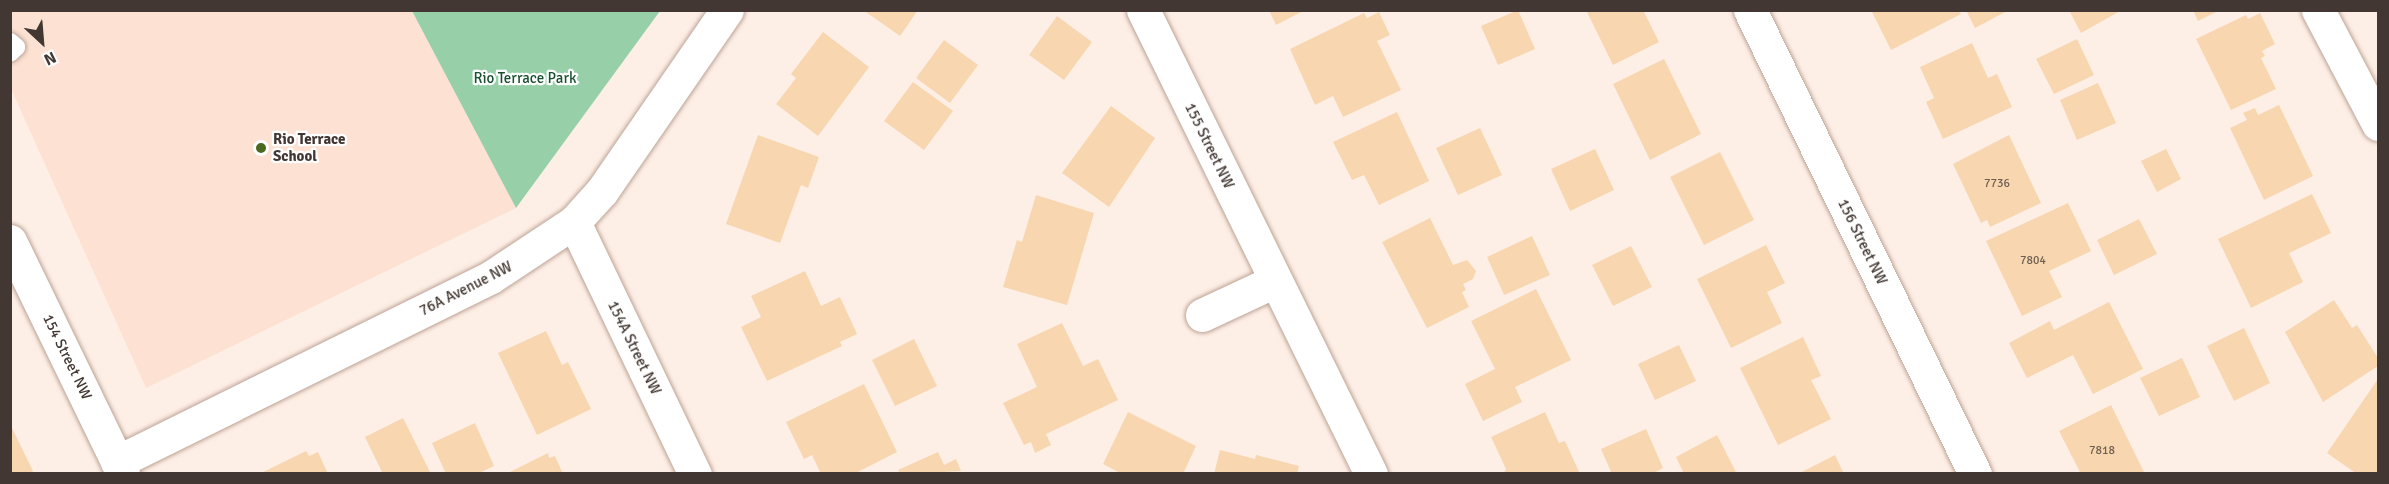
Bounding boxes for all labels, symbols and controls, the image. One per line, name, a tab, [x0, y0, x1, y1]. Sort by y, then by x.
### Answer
north arrow	[12, 12, 72, 72]
text: N	[41, 47, 59, 70]
park label: Rio Terrace Park	[474, 70, 576, 88]
street label: 155 Street NW	[1181, 100, 1237, 192]
place label: Rio Terrace School	[273, 130, 345, 165]
marker: Rio Terrace School	[254, 141, 268, 155]
house number: 7736	[1984, 177, 2010, 191]
street label: 156 Street NW	[1834, 196, 1890, 288]
house number: 7804	[2020, 254, 2046, 268]
street label: 76A Avenue NW	[417, 258, 515, 320]
street label: 154A Street NW	[604, 298, 664, 398]
street label: 154 Street NW	[39, 311, 95, 403]
house number: 7818	[2089, 444, 2115, 458]

